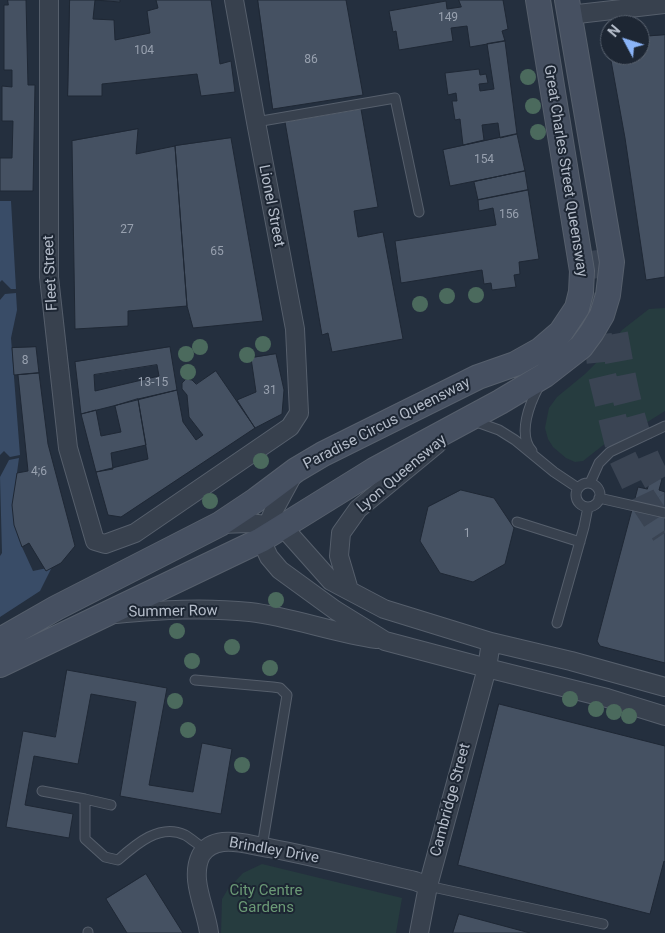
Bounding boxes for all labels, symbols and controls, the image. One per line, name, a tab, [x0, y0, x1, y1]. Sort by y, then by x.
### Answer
house number: 149	[438, 11, 458, 25]
north arrow	[600, 15, 650, 65]
text: N	[605, 22, 624, 40]
house number: 104	[134, 44, 154, 58]
house number: 86	[304, 53, 318, 67]
street label: Great Charles Street Queensway	[539, 64, 591, 278]
house number: 154	[474, 153, 494, 167]
street label: Lionel Street	[254, 163, 288, 249]
house number: 156	[499, 208, 519, 222]
house number: 27	[120, 223, 134, 237]
street label: Fleet Street	[40, 235, 62, 311]
house number: 65	[210, 245, 224, 259]
house number: 8	[22, 354, 28, 368]
street label: Paradise Circus Queensway	[301, 374, 473, 474]
house number: 13-15	[138, 376, 168, 390]
house number: 31	[263, 384, 277, 398]
street label: Lyon Queensway	[353, 431, 451, 517]
house number: 4;6	[31, 465, 47, 479]
house number: 1	[464, 527, 470, 541]
street label: Summer Row	[128, 602, 218, 622]
street label: Cambridge Street	[427, 741, 475, 859]
street label: Brindley Drive	[228, 834, 320, 868]
park label: City Centre Gardens	[230, 882, 302, 917]

